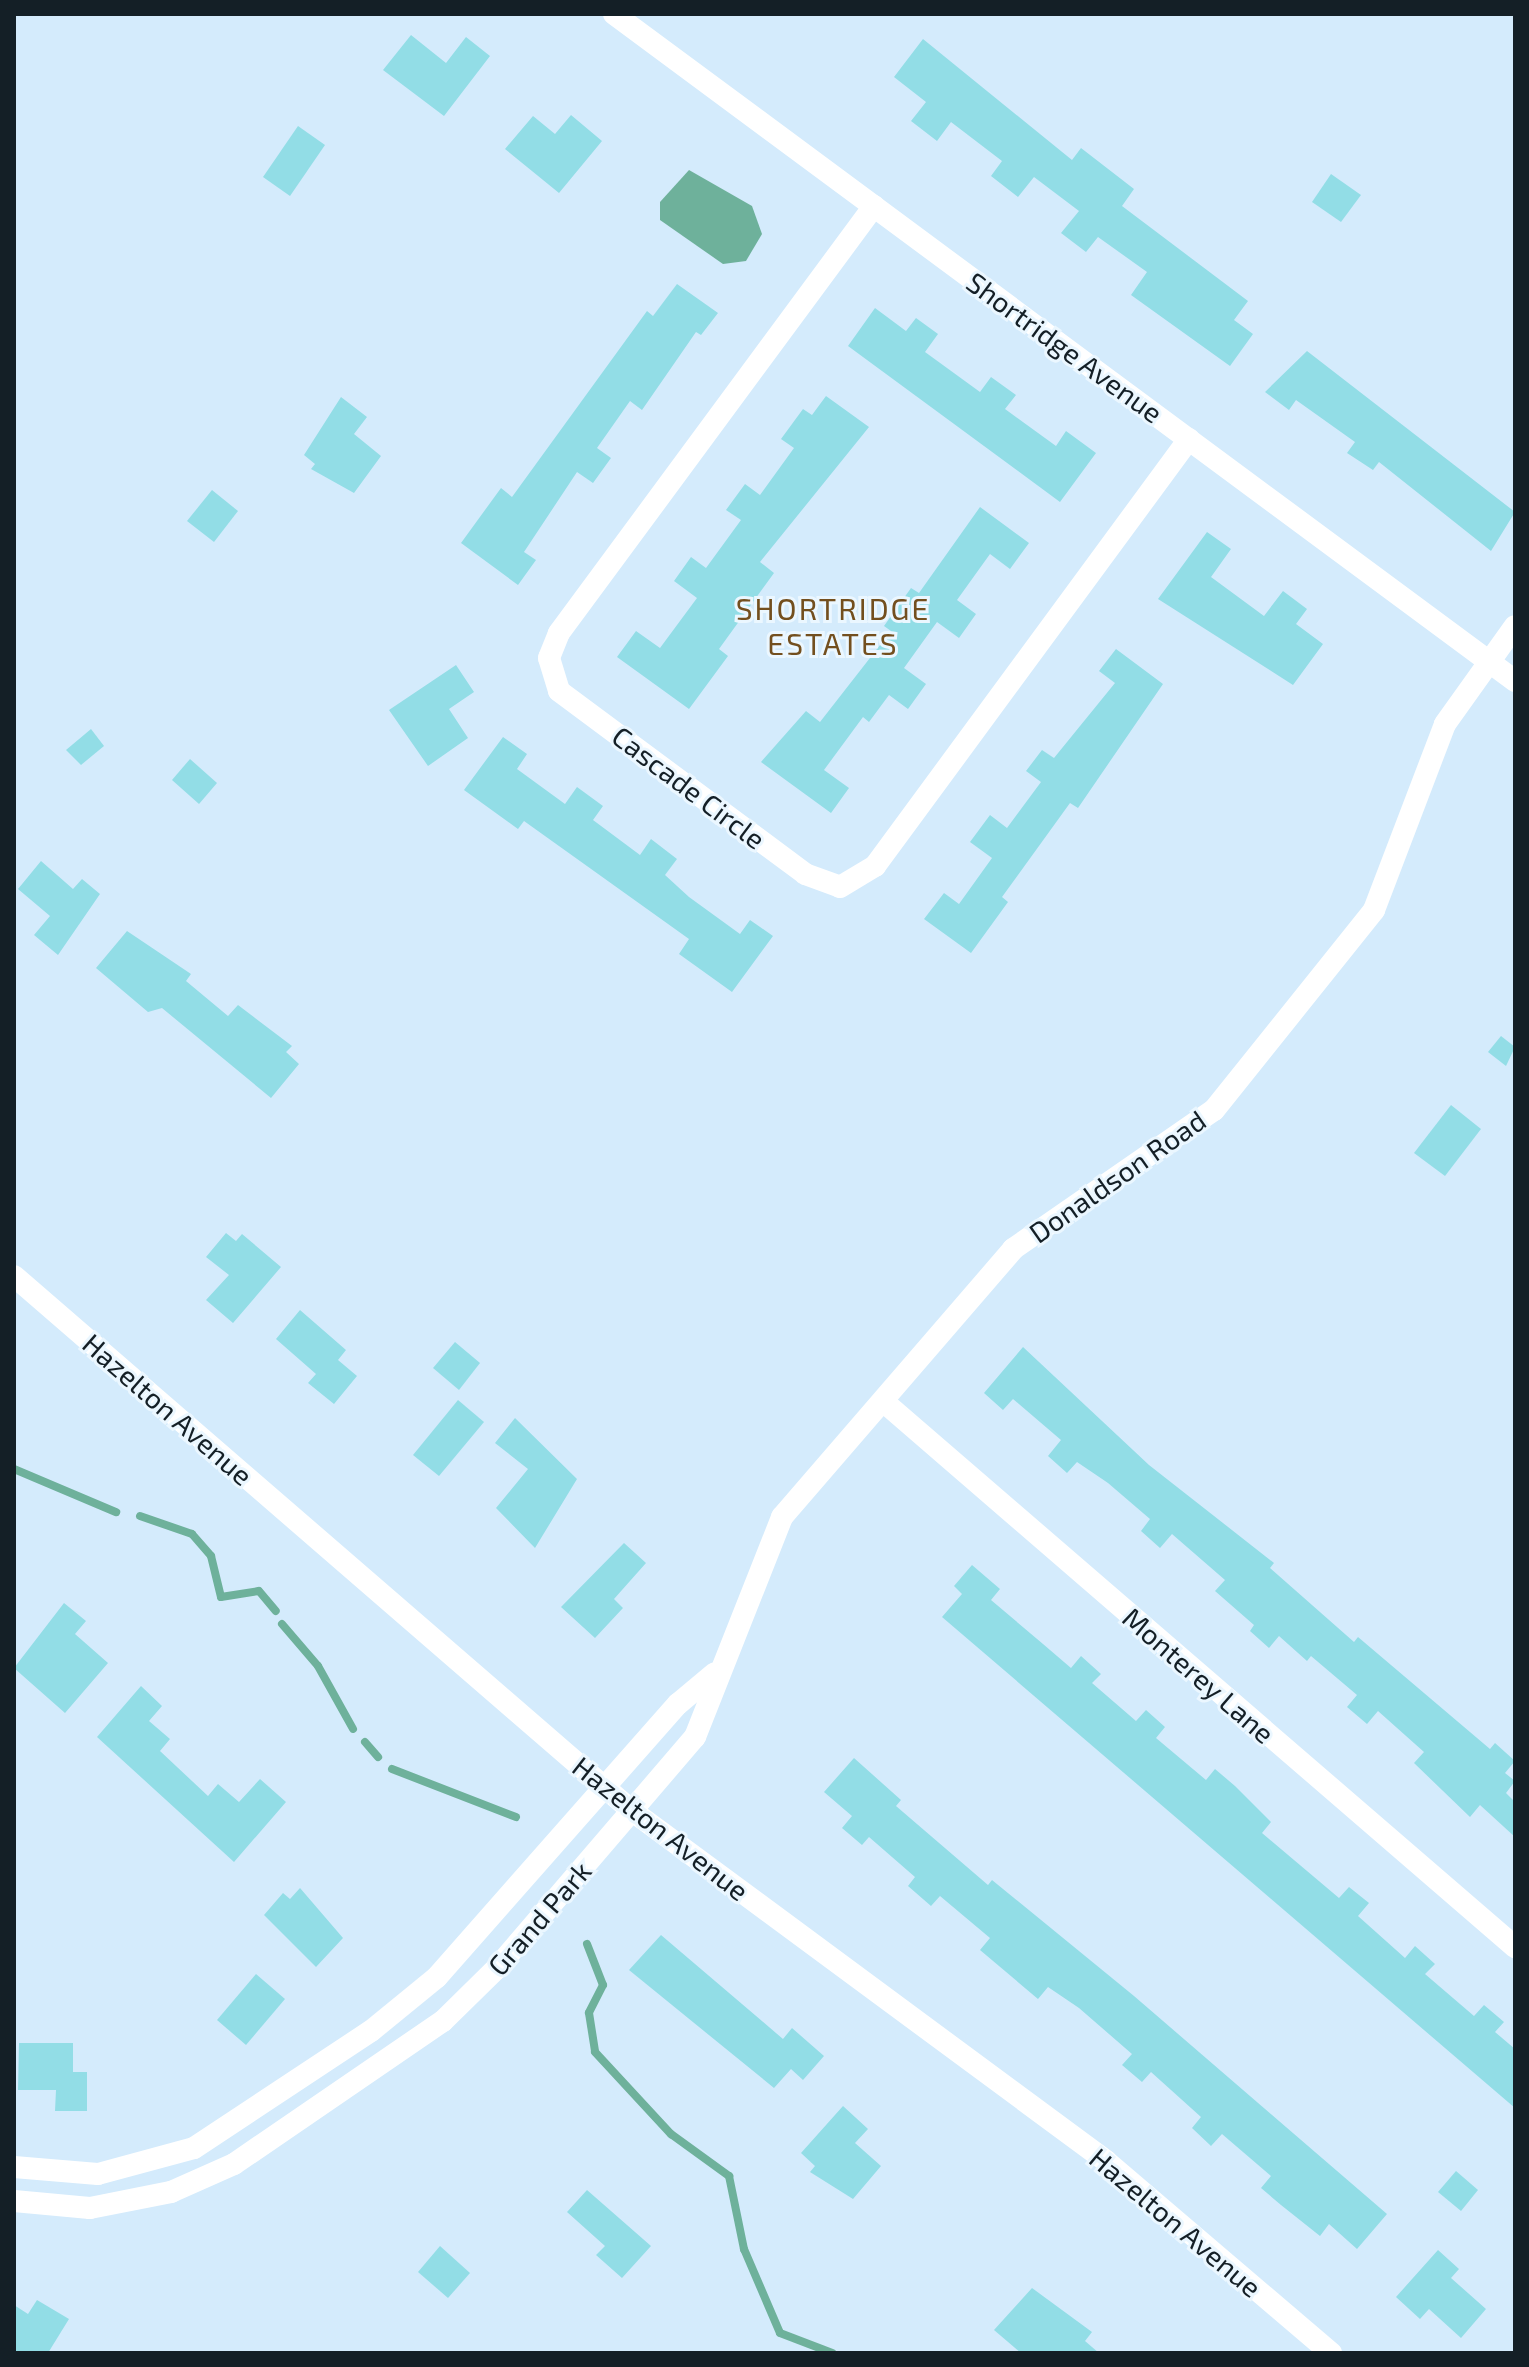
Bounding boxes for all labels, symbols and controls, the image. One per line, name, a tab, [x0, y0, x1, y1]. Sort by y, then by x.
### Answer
street label: Shortridge Avenue	[960, 264, 1170, 430]
district label: SHORTRIDGE ESTATES	[736, 590, 930, 660]
street label: Cascade Circle	[606, 719, 772, 855]
street label: Donaldson Road	[1022, 1103, 1212, 1249]
street label: Hazelton Avenue	[76, 1326, 260, 1492]
street label: Monterey Lane	[1116, 1600, 1282, 1750]
street label: Hazelton Avenue	[566, 1749, 756, 1907]
street label: Grand Park	[480, 1854, 598, 1982]
street label: Hazelton Avenue	[1083, 2140, 1269, 2304]

